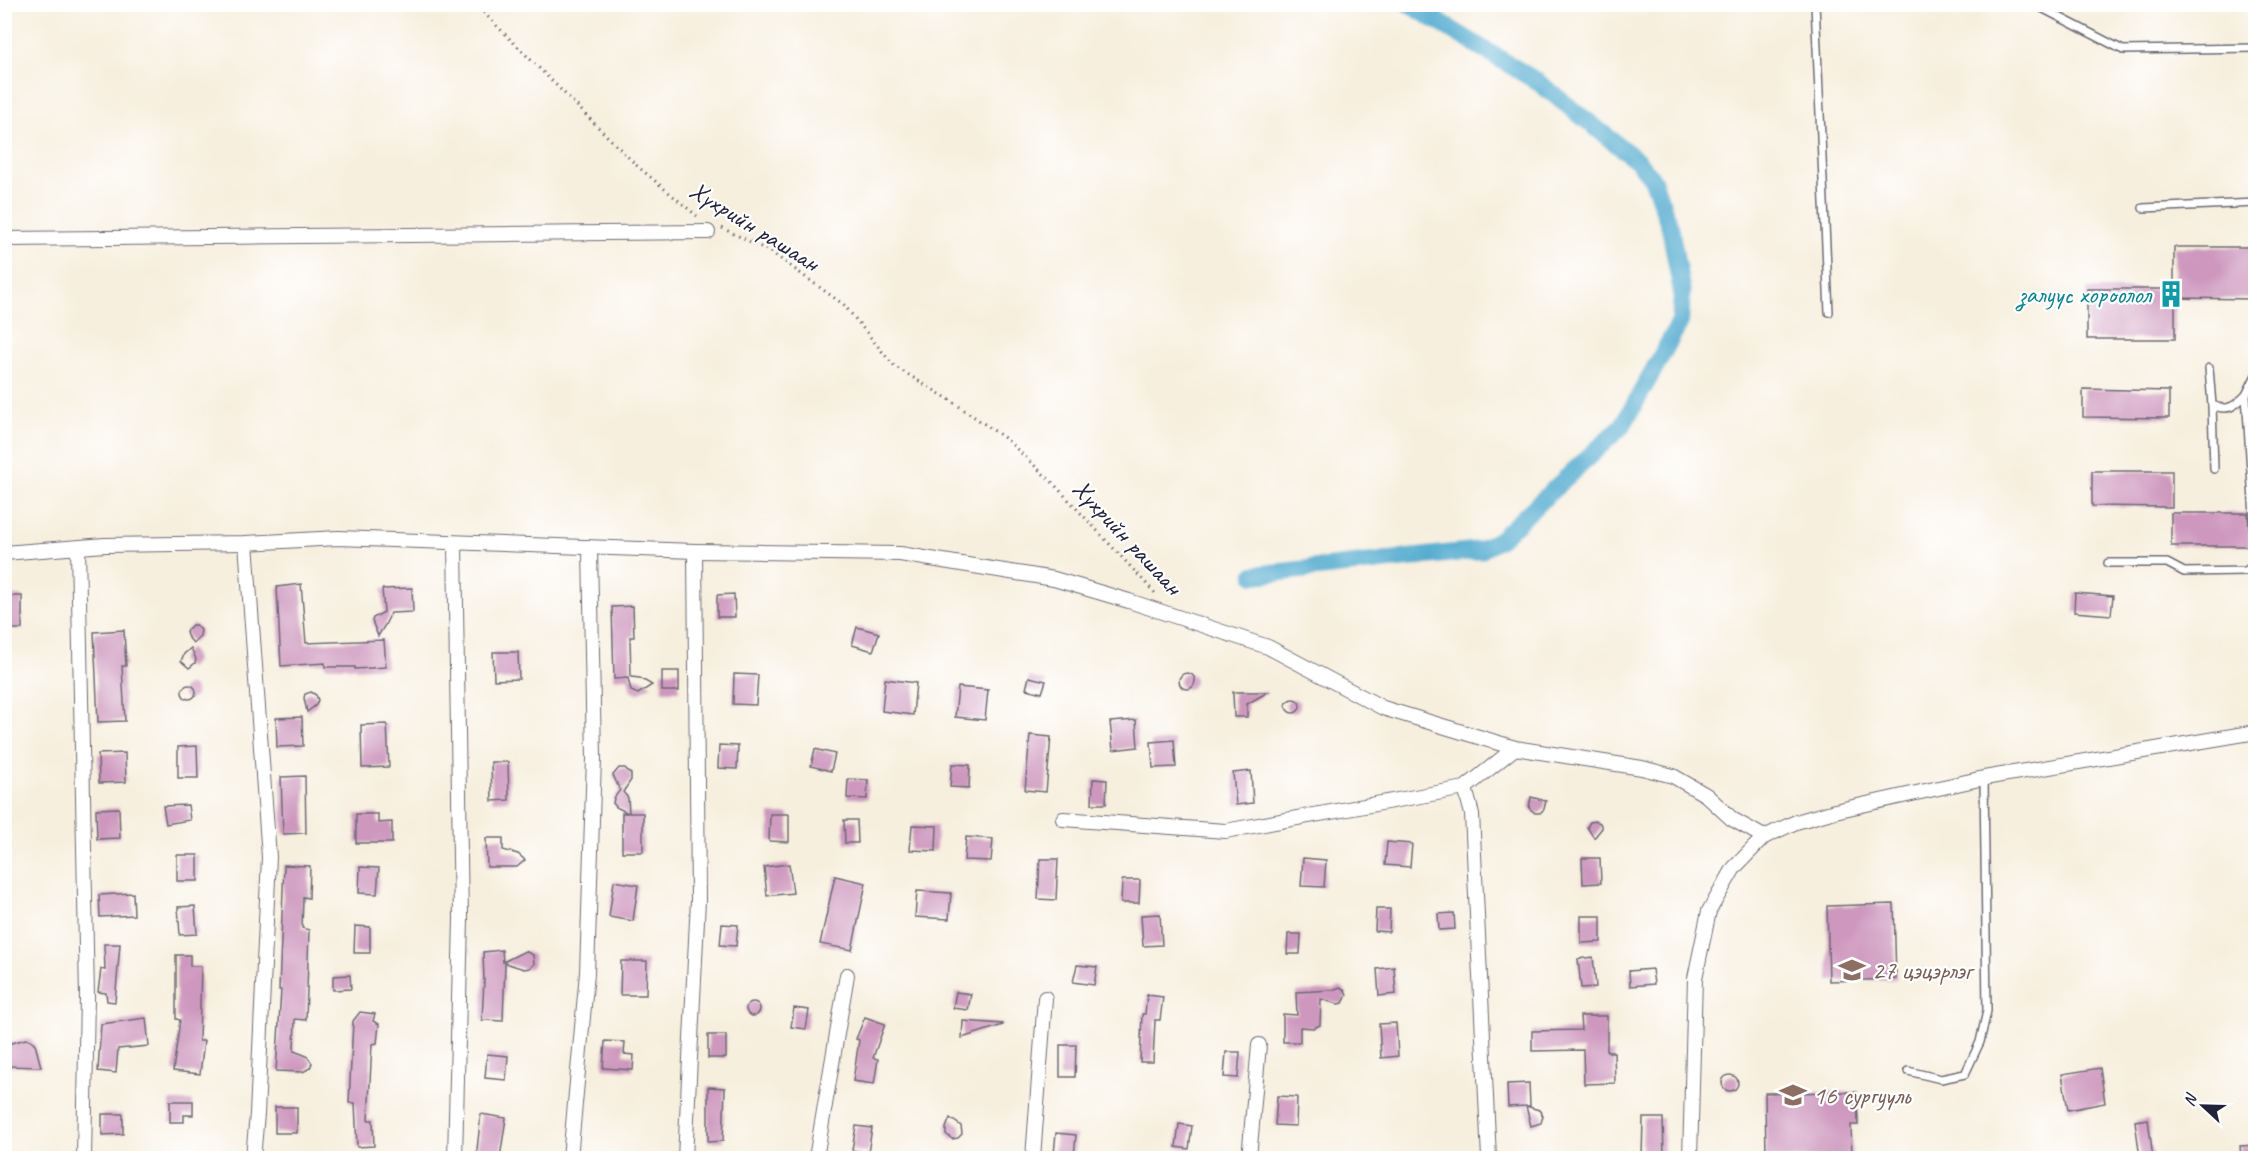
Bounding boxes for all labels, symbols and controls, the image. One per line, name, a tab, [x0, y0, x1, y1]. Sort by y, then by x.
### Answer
street label: Хүхрийн рашаан	[684, 174, 827, 280]
place label: залуус хороолол	[2015, 278, 2153, 312]
building icon: залуус хороолол	[2156, 279, 2186, 309]
street label: Хүхрийн рашаан	[1066, 472, 1191, 603]
place label: 27 цэцэрлэг	[1872, 954, 1976, 987]
school or university icon: 27 цэцэрлэг	[1837, 955, 1867, 985]
north arrow	[2173, 1076, 2233, 1136]
place label: 16 сургууль	[1813, 1079, 1912, 1112]
school or university icon: 16 сургууль	[1778, 1080, 1808, 1110]
text: N	[2179, 1090, 2202, 1109]

